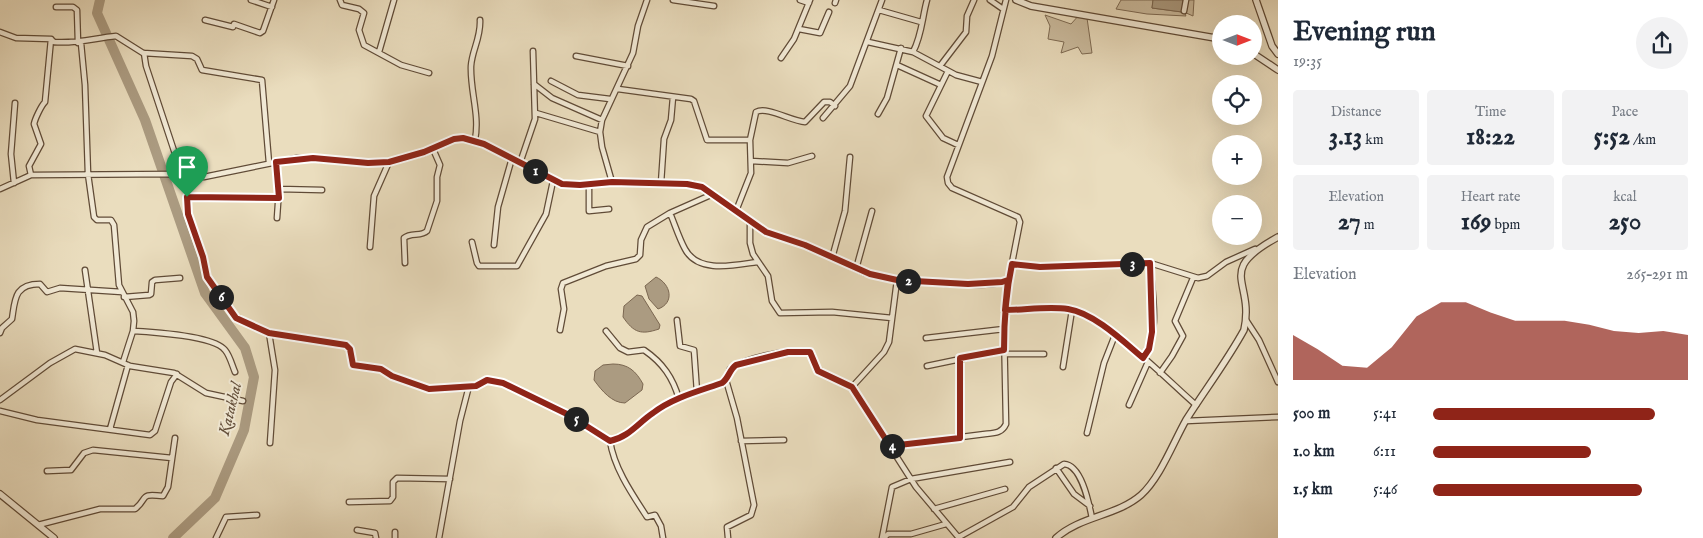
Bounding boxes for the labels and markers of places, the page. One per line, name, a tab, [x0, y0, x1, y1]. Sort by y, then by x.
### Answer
pin	[166, 146, 208, 197]
pin: 1	[522, 158, 548, 184]
pin: 3	[1120, 252, 1144, 276]
pin: 2	[896, 268, 920, 294]
pin: 6	[208, 284, 234, 310]
pin: 5	[564, 406, 588, 432]
pin: 4	[880, 434, 904, 458]

